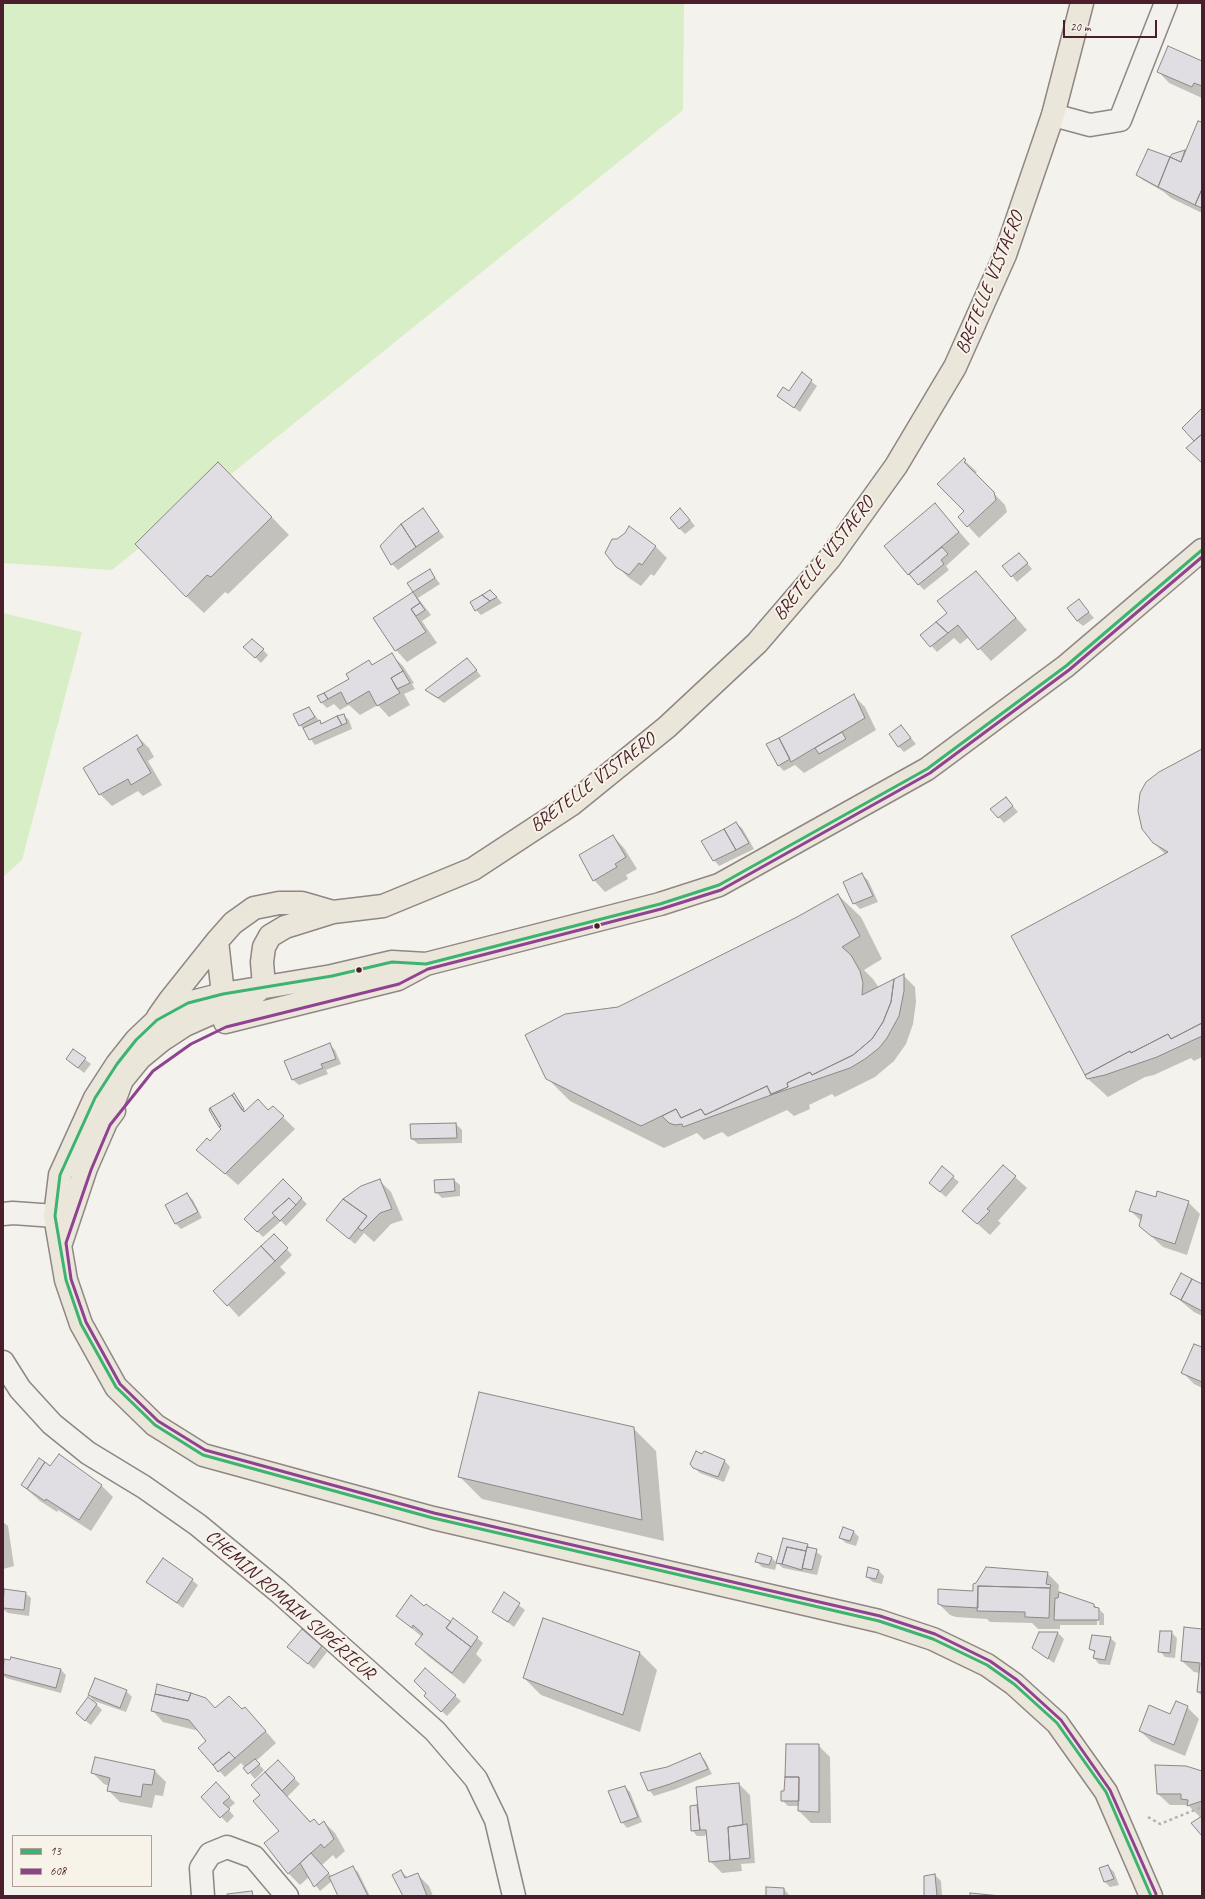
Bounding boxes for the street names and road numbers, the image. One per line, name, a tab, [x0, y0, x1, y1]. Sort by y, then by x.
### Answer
street label: BRETELLE VISTAERO	[951, 209, 1029, 357]
street label: BRETELLE VISTAERO	[769, 492, 879, 626]
street label: BRETELLE VISTAERO	[526, 728, 660, 838]
street label: CHEMIN ROMAIN SUPÉRIEUR	[201, 1525, 379, 1685]

